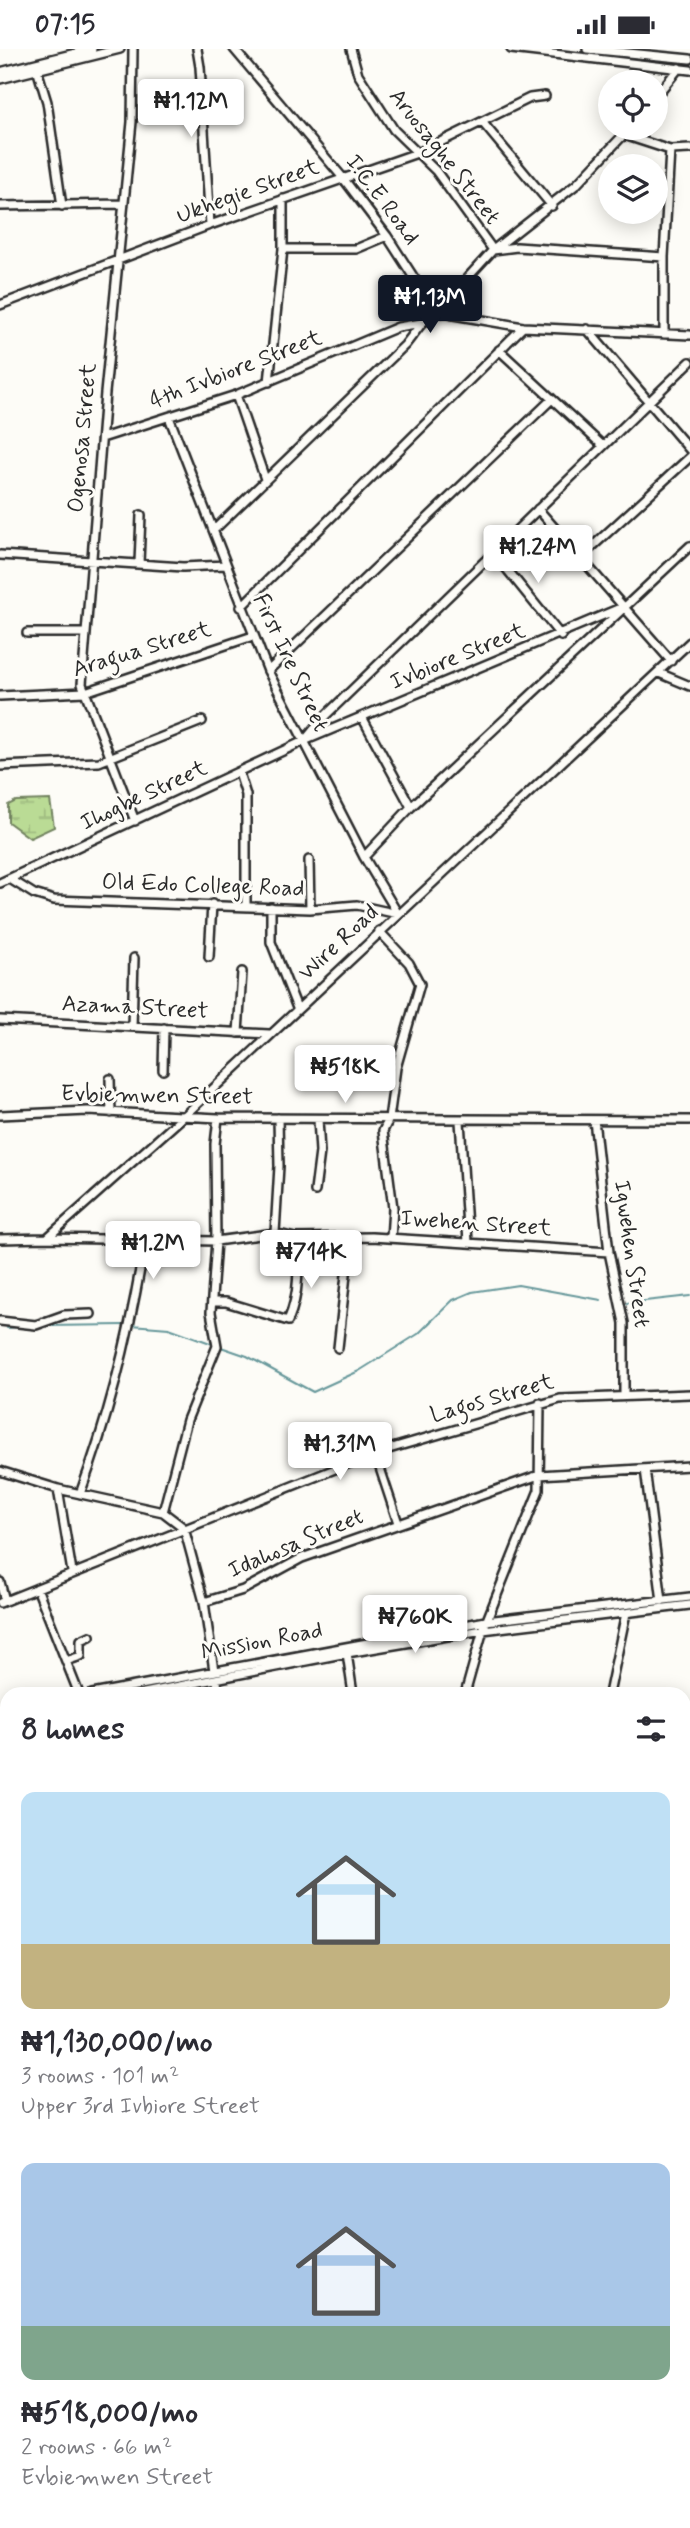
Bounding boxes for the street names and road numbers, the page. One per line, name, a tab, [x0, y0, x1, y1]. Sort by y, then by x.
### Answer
street label: Aruosaghe Street	[380, 83, 507, 233]
street label: I.C.E Road	[338, 149, 426, 251]
street label: Ukhegie Street	[173, 152, 324, 234]
street label: 4th Ivbiore Street	[146, 323, 327, 417]
street label: Ogenosa Street	[62, 362, 105, 514]
street label: First Ire Street	[245, 589, 335, 737]
street label: Aragua Street	[69, 615, 216, 687]
street label: Ivbiore Street	[386, 616, 530, 698]
street label: Ihogbe Street	[76, 753, 213, 838]
street label: Old Edo College Road	[101, 867, 305, 905]
street label: Wire Road	[292, 898, 386, 988]
street label: Azama Street	[61, 989, 209, 1027]
street label: Evbiemwen Street	[61, 1079, 253, 1113]
street label: Igwehen Street	[606, 1178, 656, 1330]
street label: Iwehen Street	[399, 1204, 553, 1244]
street label: Lagos Street	[427, 1367, 558, 1433]
street label: Idahosa Street	[224, 1502, 368, 1586]
street label: Mission Road	[199, 1616, 325, 1668]

